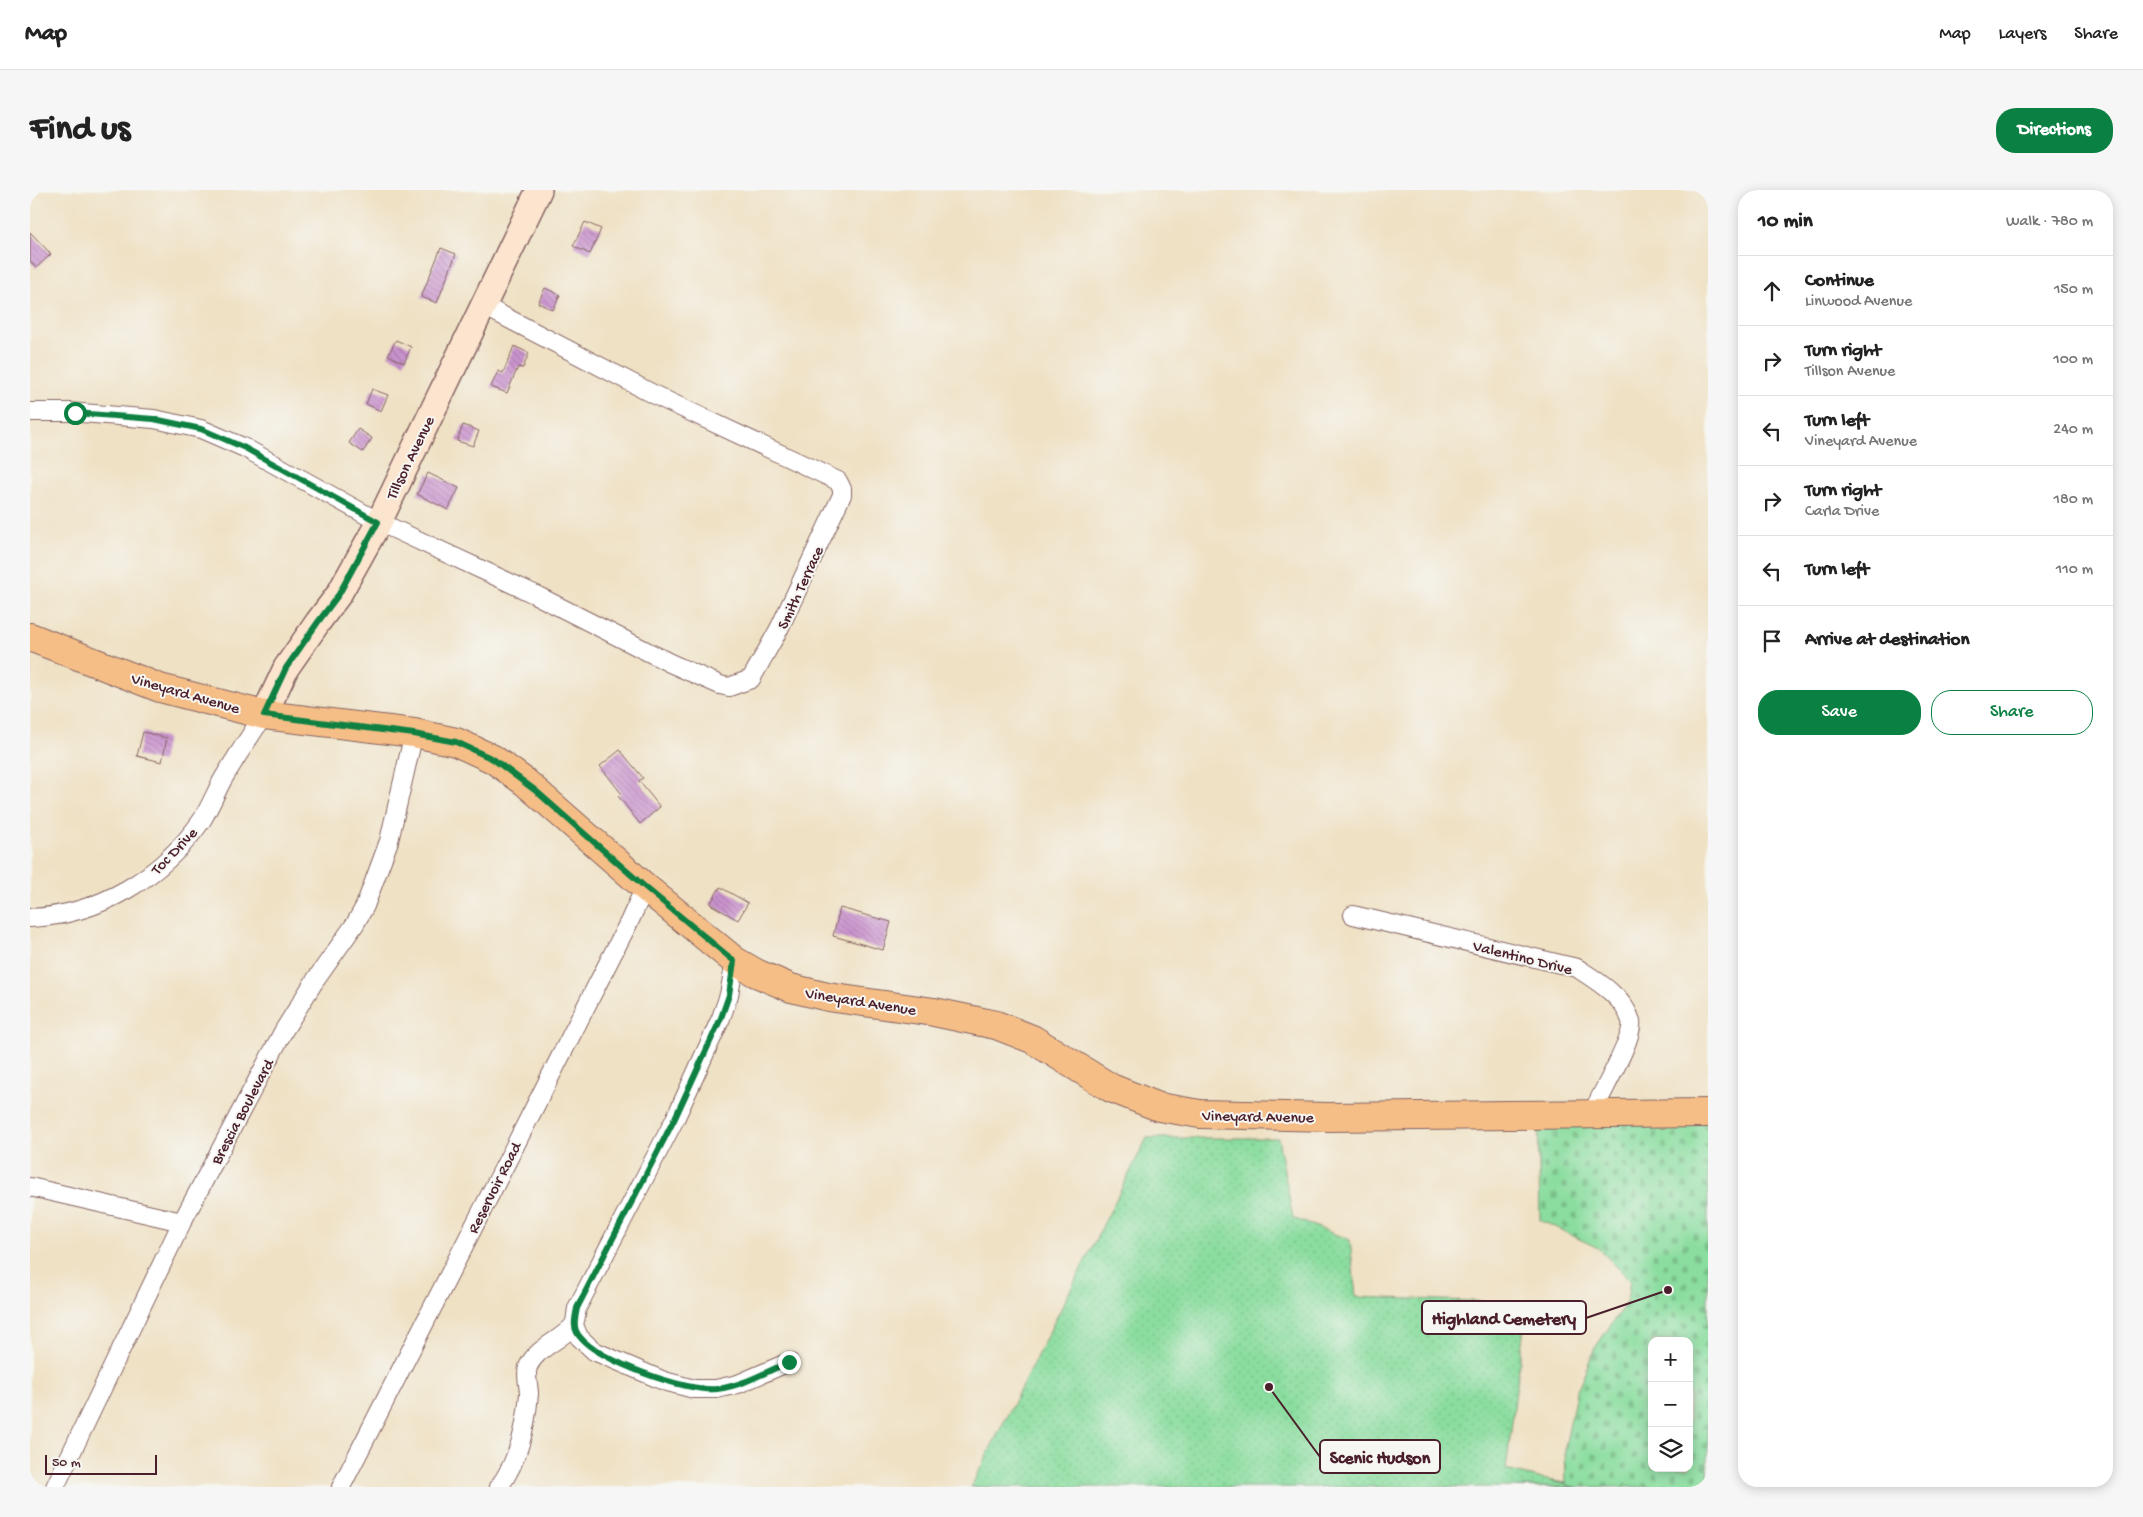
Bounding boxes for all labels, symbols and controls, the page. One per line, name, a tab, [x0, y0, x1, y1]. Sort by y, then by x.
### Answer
text: Map	[25, 20, 67, 49]
text: Map	[1939, 24, 1971, 45]
text: Layers	[1999, 24, 2046, 45]
text: Share	[2074, 24, 2118, 45]
button: Directions	[1996, 108, 2113, 153]
text: Find us	[30, 110, 130, 151]
text: 10 min	[1758, 210, 1813, 235]
text: Walk · 780 m	[2006, 213, 2093, 232]
text: Continue	[1805, 270, 1874, 293]
icon: ahead	[1758, 277, 1786, 305]
text: 150 m	[2054, 281, 2093, 300]
text: Linwood Avenue	[1805, 293, 1912, 312]
text: Turn right	[1805, 340, 1881, 363]
icon: right	[1758, 347, 1786, 375]
text: 100 m	[2053, 351, 2093, 370]
text: Tillson Avenue	[1805, 363, 1895, 382]
route start	[64, 402, 87, 425]
text: Turn left	[1805, 410, 1869, 433]
street label: Tillson Avenue	[383, 413, 441, 504]
icon: left	[1758, 417, 1786, 445]
text: 240 m	[2053, 421, 2093, 440]
text: Vineyard Avenue	[1805, 433, 1917, 452]
text: Turn right	[1805, 480, 1881, 503]
icon: right	[1758, 487, 1786, 515]
text: 180 m	[2054, 491, 2093, 510]
text: Carla Drive	[1805, 503, 1879, 522]
street label: Smith Terrace	[775, 543, 830, 633]
icon: left	[1758, 557, 1786, 585]
text: Turn left	[1805, 559, 1869, 582]
text: 110 m	[2056, 561, 2093, 580]
icon: arrive	[1758, 627, 1786, 655]
text: Arrive at destination	[1805, 629, 1969, 652]
street label: Vineyard Avenue	[128, 671, 242, 720]
button: Save	[1758, 690, 1921, 735]
button: Share	[1931, 690, 2093, 735]
street label: Toc Drive	[148, 824, 203, 881]
street label: Valentino Drive	[1470, 938, 1575, 981]
street label: Vineyard Avenue	[803, 985, 918, 1022]
street label: Brescia Boulevard	[208, 1055, 281, 1169]
street label: Vineyard Avenue	[1201, 1108, 1315, 1129]
street label: Reservoir Road	[465, 1138, 528, 1237]
callout: Highland Cemetery	[1422, 1301, 1586, 1334]
text: Highland Cemetery	[1432, 1310, 1576, 1331]
map controls	[1648, 1337, 1693, 1472]
button: +	[1648, 1337, 1693, 1382]
route end	[778, 1351, 801, 1374]
button: −	[1648, 1382, 1693, 1427]
button: layers	[1648, 1427, 1693, 1472]
callout: Scenic Hudson	[1320, 1440, 1440, 1473]
text: Scenic Hudson	[1330, 1449, 1431, 1470]
scale bar	[45, 1452, 158, 1475]
text: 50 m	[52, 1455, 81, 1472]

